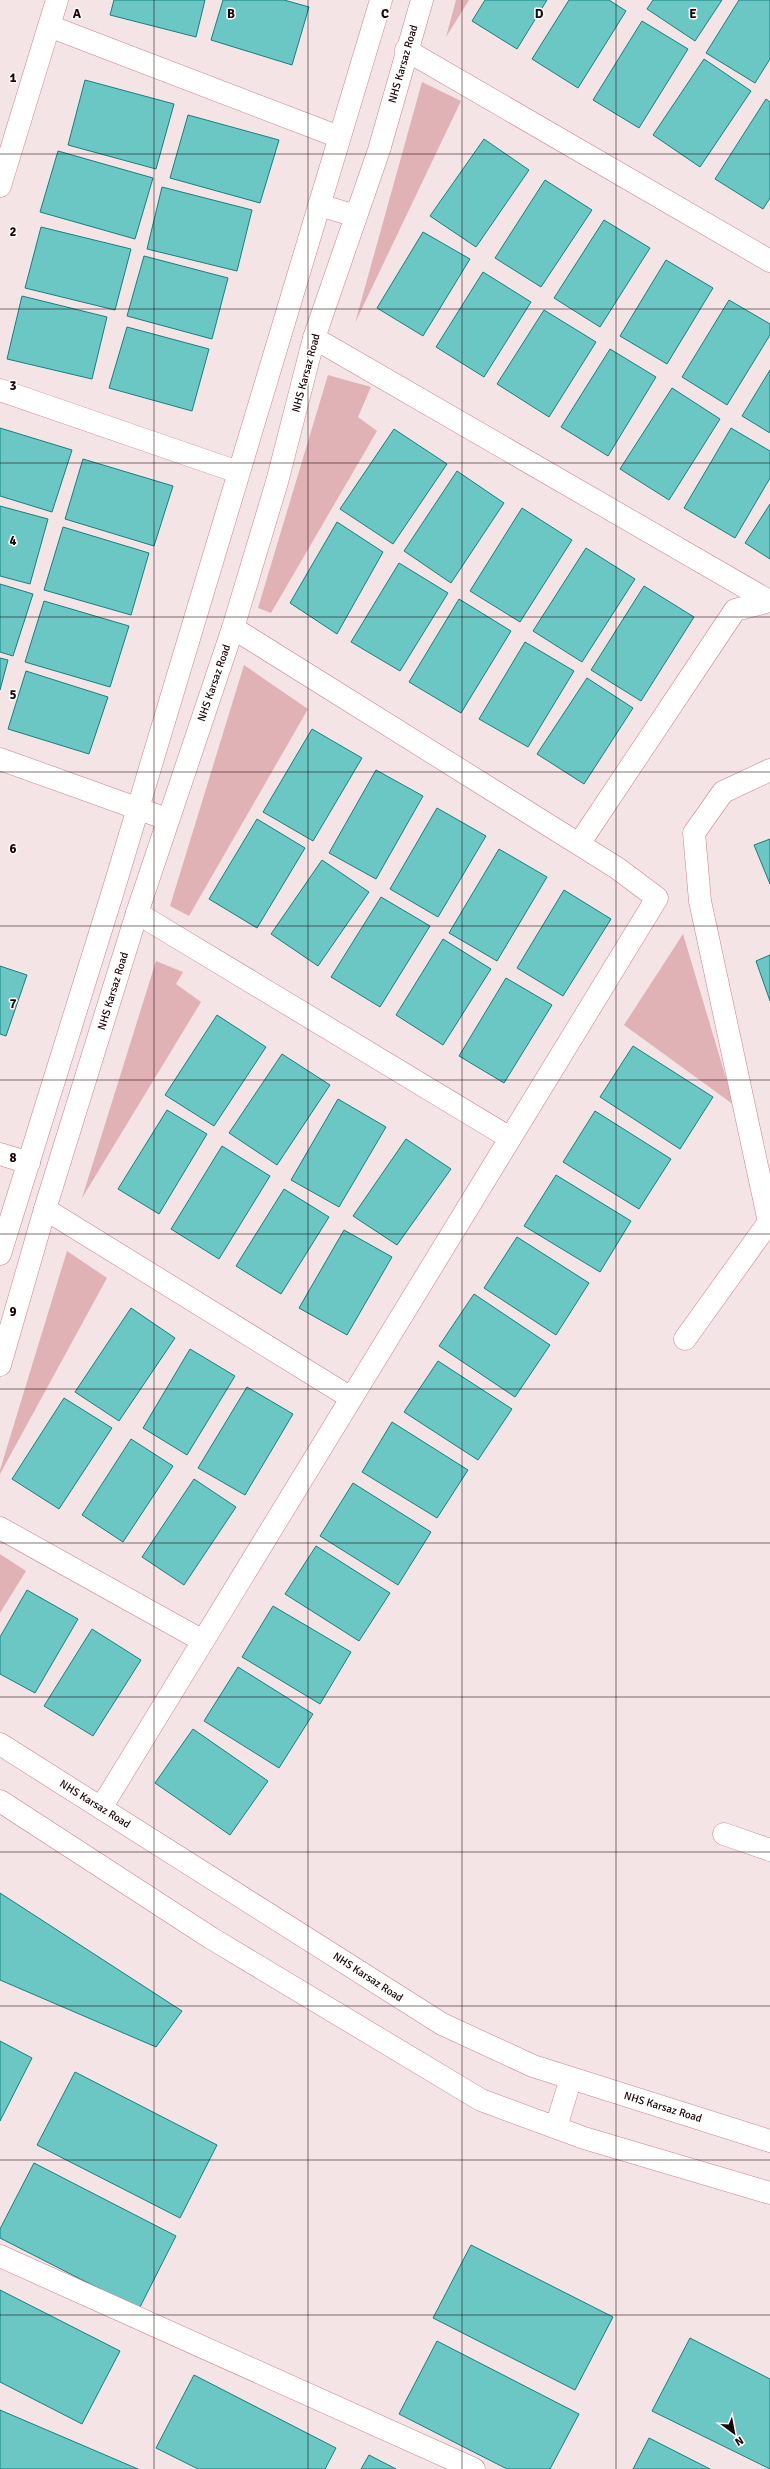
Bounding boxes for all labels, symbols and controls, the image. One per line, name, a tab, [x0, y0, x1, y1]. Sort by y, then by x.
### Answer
text: A	[73, 6, 82, 22]
text: B	[227, 6, 235, 22]
text: C	[381, 6, 389, 22]
text: D	[535, 6, 544, 22]
text: E	[689, 6, 697, 22]
street label: NHS Karsaz Road	[386, 23, 420, 105]
text: 1	[9, 70, 17, 86]
text: 2	[9, 224, 17, 240]
street label: NHS Karsaz Road	[289, 332, 323, 414]
text: 3	[9, 378, 17, 394]
text: 4	[9, 533, 17, 549]
street label: NHS Karsaz Road	[195, 642, 233, 723]
text: 5	[9, 687, 17, 703]
text: 6	[9, 841, 17, 857]
street label: NHS Karsaz Road	[95, 950, 131, 1032]
text: 7	[9, 996, 17, 1012]
text: 8	[9, 1150, 17, 1166]
text: 9	[9, 1304, 17, 1320]
street label: NHS Karsaz Road	[57, 1777, 133, 1831]
street label: NHS Karsaz Road	[331, 1950, 406, 2005]
street label: NHS Karsaz Road	[622, 2089, 704, 2125]
north arrow	[714, 2413, 754, 2453]
text: N	[732, 2434, 746, 2449]

